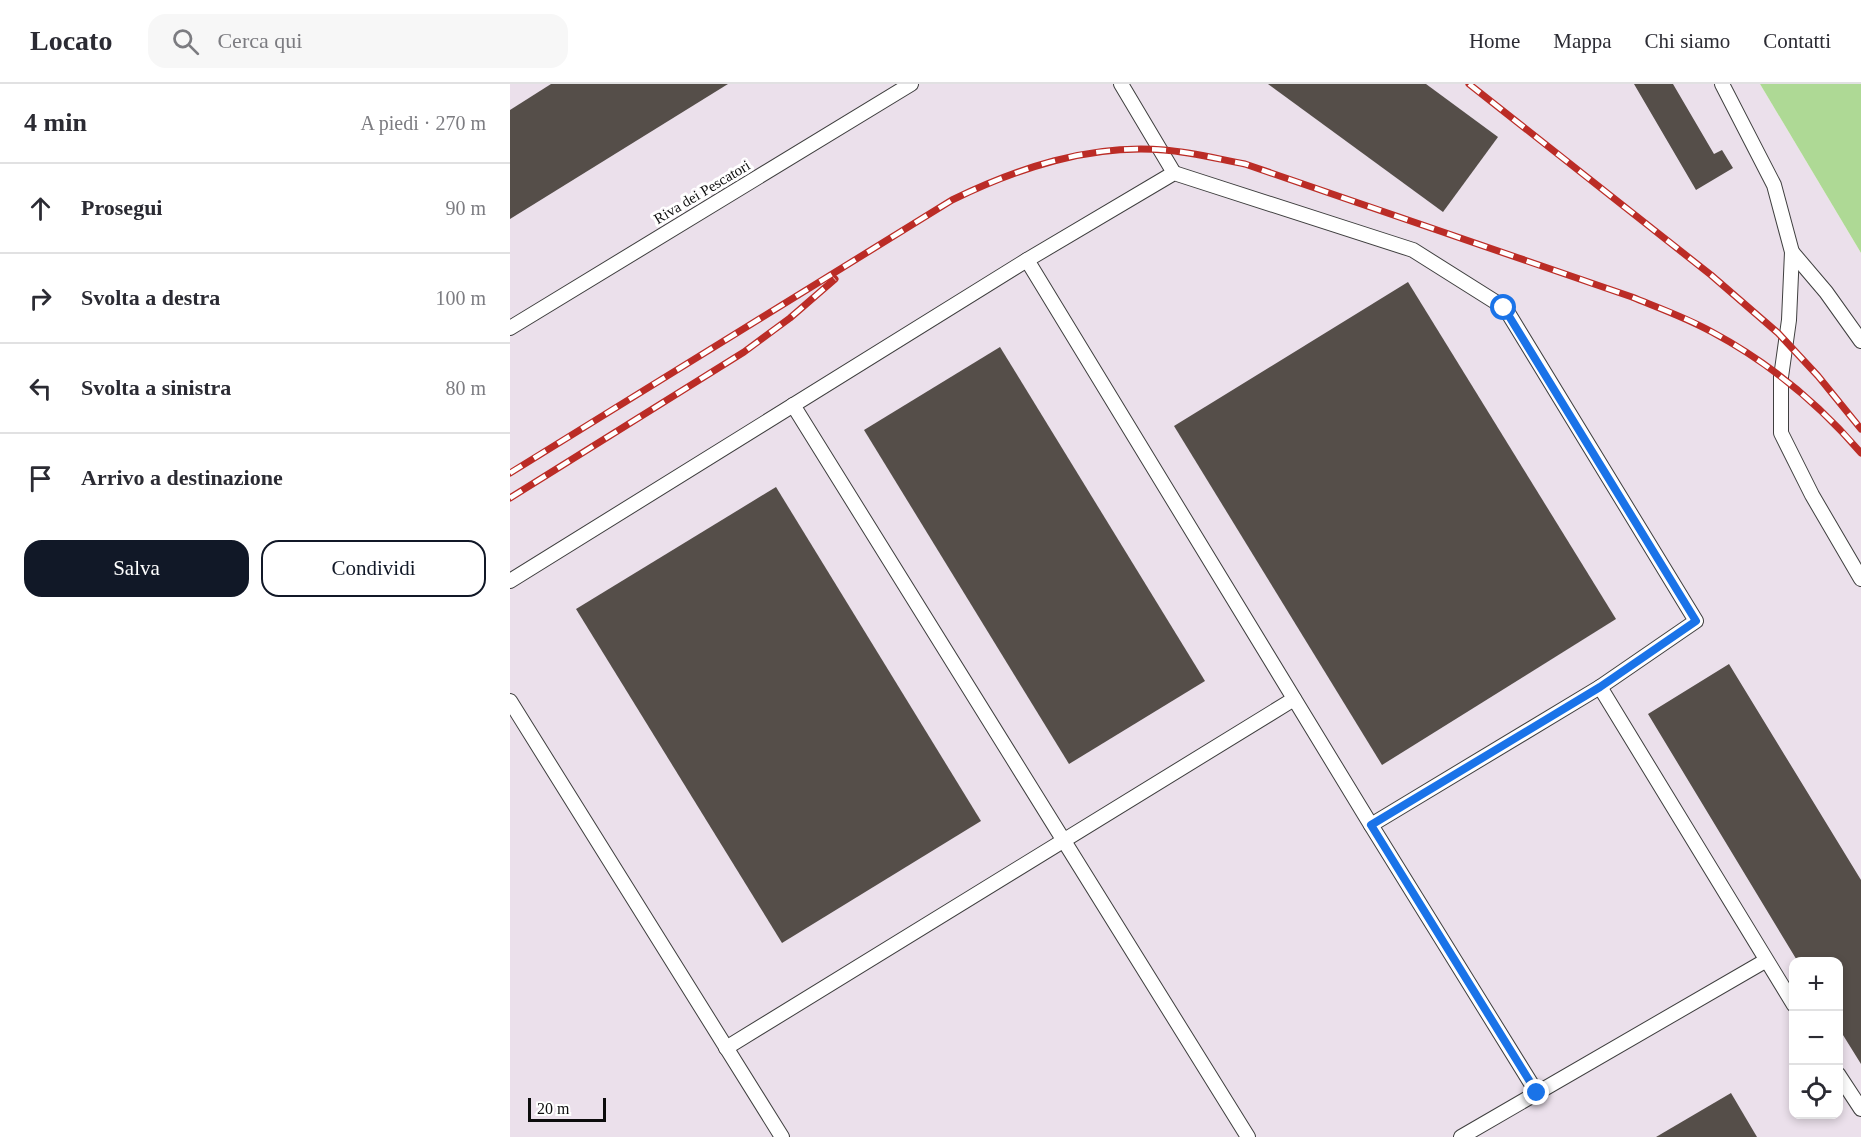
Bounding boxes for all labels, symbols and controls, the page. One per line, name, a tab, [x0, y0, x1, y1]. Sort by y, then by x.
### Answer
search box	[148, 14, 568, 68]
text: Locato	[30, 25, 112, 56]
icon: search	[169, 25, 202, 58]
text: Cerca qui	[217, 28, 302, 53]
text: Home	[1469, 29, 1520, 53]
text: Mappa	[1553, 29, 1612, 53]
text: Chi siamo	[1645, 29, 1730, 53]
text: Contatti	[1763, 29, 1831, 53]
text: 4 min	[24, 108, 87, 137]
text: A piedi · 270 m	[360, 112, 486, 134]
street label: Riva dei Pescatori	[651, 157, 753, 227]
icon: ahead	[24, 192, 57, 225]
text: Prosegui	[81, 195, 162, 220]
text: 90 m	[445, 197, 486, 219]
icon: right	[24, 282, 57, 315]
text: Svolta a destra	[81, 285, 220, 310]
text: 100 m	[435, 287, 486, 309]
route start	[1490, 294, 1516, 320]
icon: left	[24, 372, 57, 405]
text: Svolta a sinistra	[81, 375, 231, 400]
text: 80 m	[445, 377, 486, 399]
icon: arrive	[24, 462, 57, 495]
text: Arrivo a destinazione	[81, 465, 283, 490]
button: Salva	[24, 540, 249, 597]
button: Condividi	[261, 540, 486, 597]
map controls	[1789, 957, 1843, 1119]
button: +	[1789, 957, 1843, 1011]
button: −	[1789, 1011, 1843, 1065]
button: locate	[1789, 1065, 1843, 1119]
route end	[1523, 1079, 1549, 1105]
scale bar	[528, 1095, 606, 1122]
text: 20 m	[537, 1100, 569, 1117]

